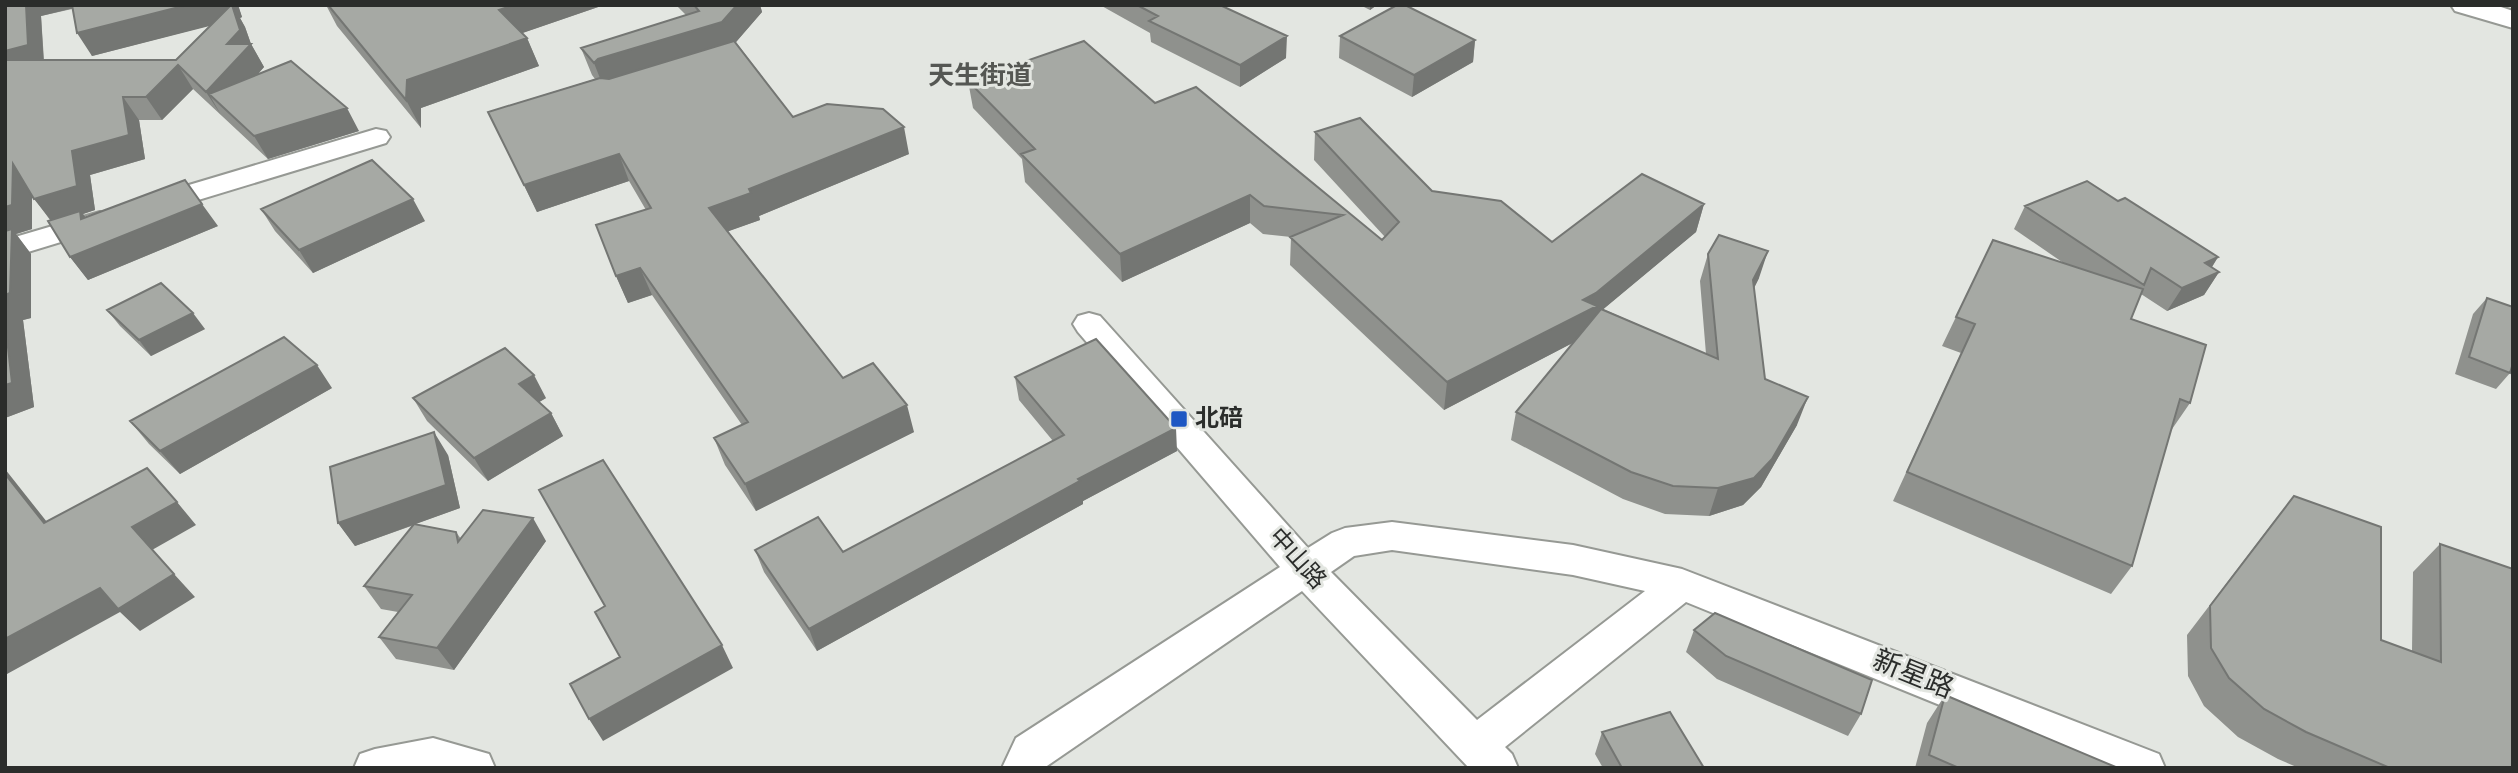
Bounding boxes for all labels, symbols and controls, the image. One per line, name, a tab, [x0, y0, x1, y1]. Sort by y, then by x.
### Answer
district label: 天生街道	[928, 61, 1032, 89]
place label: 北碚	[1195, 405, 1243, 431]
marker: 北碚	[1169, 409, 1189, 429]
street label: 中山路	[1264, 523, 1331, 594]
street label: 新星路	[1869, 644, 1958, 704]

